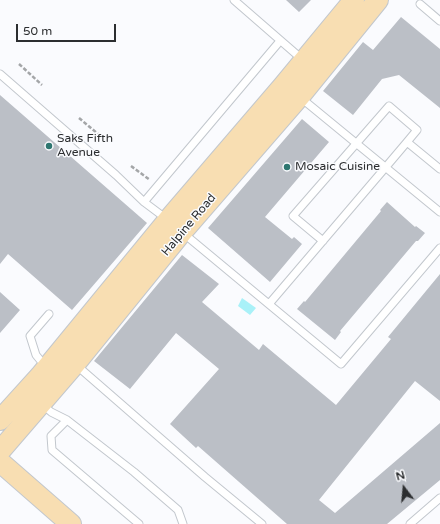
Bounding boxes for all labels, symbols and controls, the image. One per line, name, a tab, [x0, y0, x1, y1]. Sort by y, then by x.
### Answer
scale bar	[18, 16, 118, 42]
text: 50 m	[23, 24, 52, 38]
place label: Saks Fifth Avenue	[57, 132, 113, 160]
marker: Saks Fifth Avenue	[44, 141, 54, 151]
place label: Mosaic Cuisine	[295, 160, 380, 174]
marker: Mosaic Cuisine	[282, 162, 292, 172]
street label: Halpine Road	[159, 191, 219, 259]
north arrow	[384, 468, 424, 508]
text: N	[395, 469, 407, 483]

